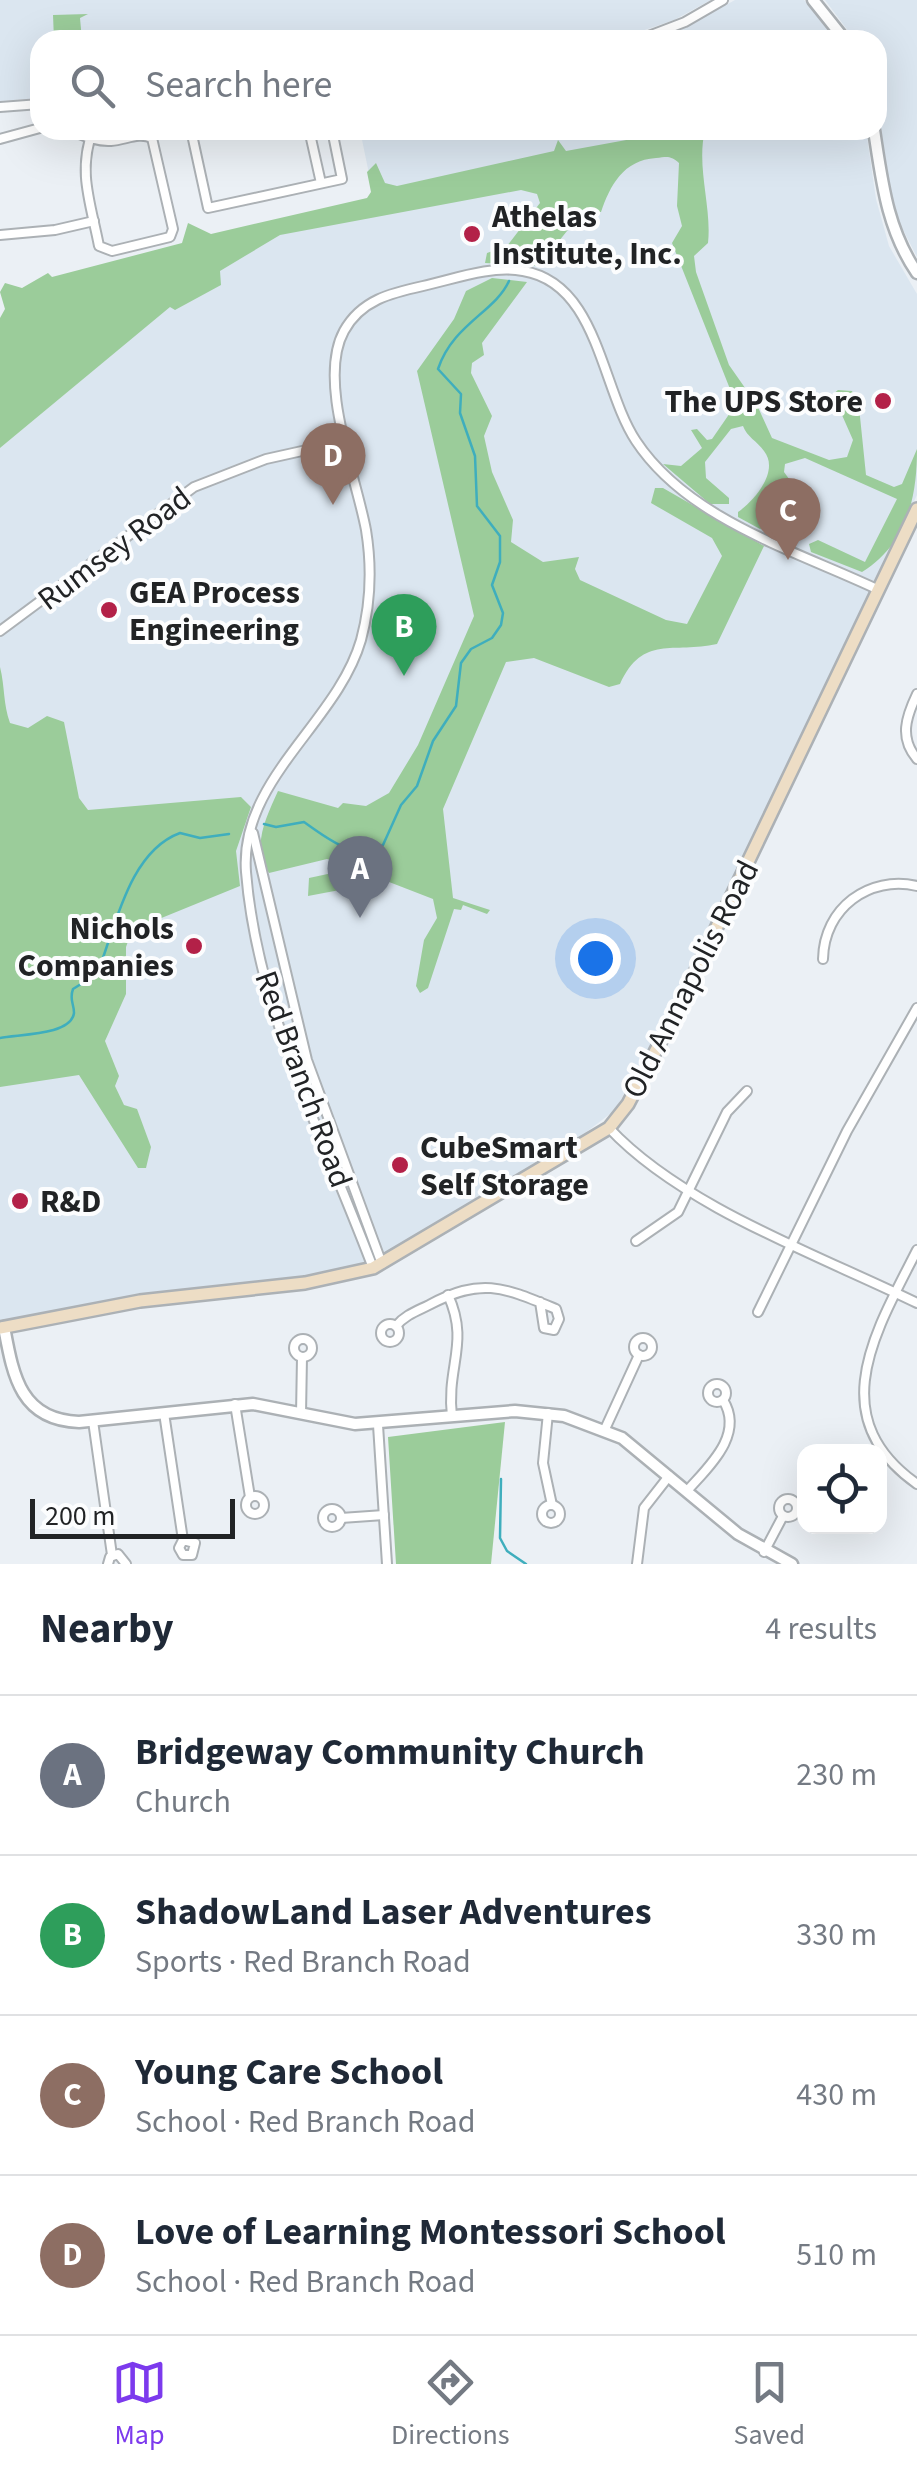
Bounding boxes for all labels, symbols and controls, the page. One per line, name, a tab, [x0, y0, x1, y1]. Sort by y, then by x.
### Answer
search box	[30, 30, 887, 140]
icon: search	[65, 58, 120, 113]
text: Search here	[145, 58, 332, 112]
place label: Athelas Institute, Inc.	[491, 194, 682, 277]
marker: Athelas Institute, Inc.	[461, 223, 483, 245]
place label: The UPS Store	[664, 379, 863, 425]
marker: The UPS Store	[872, 390, 894, 412]
pin: D	[300, 422, 366, 505]
street label: Rumsey Road	[28, 476, 201, 622]
pin: C	[756, 478, 820, 560]
place label: GEA Process Engineering	[129, 570, 300, 653]
pin: B	[372, 594, 436, 676]
marker: GEA Process Engineering	[98, 599, 120, 621]
pin: A	[328, 836, 392, 918]
street label: Old Annapolis Road	[611, 852, 771, 1106]
place label: Nichols Companies	[17, 906, 174, 989]
your location	[570, 933, 621, 984]
marker: Nichols Companies	[183, 935, 205, 957]
street label: Red Branch Road	[242, 964, 364, 1194]
place label: CubeSmart Self Storage	[420, 1125, 589, 1208]
marker: CubeSmart Self Storage	[389, 1154, 411, 1176]
place label: R&D	[40, 1179, 101, 1225]
marker: R&D	[9, 1190, 31, 1212]
map controls	[797, 1444, 887, 1534]
button: locate	[797, 1444, 887, 1534]
scale bar	[30, 1494, 235, 1538]
text: 200 m	[45, 1496, 116, 1536]
text: Nearby	[40, 1599, 174, 1659]
text: 4 results	[765, 1606, 877, 1652]
text: Bridgeway Community Church	[135, 1725, 645, 1779]
text: A	[63, 1752, 82, 1798]
text: 230 m	[796, 1752, 877, 1798]
text: Church	[135, 1779, 231, 1825]
text: ShadowLand Laser Adventures	[135, 1885, 652, 1939]
text: B	[63, 1912, 82, 1958]
text: 330 m	[796, 1912, 877, 1958]
text: Sports · Red Branch Road	[135, 1939, 471, 1985]
text: Young Care School	[135, 2045, 443, 2099]
text: C	[63, 2072, 82, 2118]
text: 430 m	[796, 2072, 877, 2118]
text: School · Red Branch Road	[135, 2099, 476, 2145]
text: Love of Learning Montessori School	[135, 2205, 726, 2259]
text: D	[62, 2232, 83, 2278]
text: 510 m	[796, 2232, 877, 2278]
text: School · Red Branch Road	[135, 2259, 476, 2305]
tab: Map	[112, 2355, 167, 2455]
tab: Directions	[391, 2355, 510, 2455]
tab: Saved	[734, 2355, 805, 2455]

